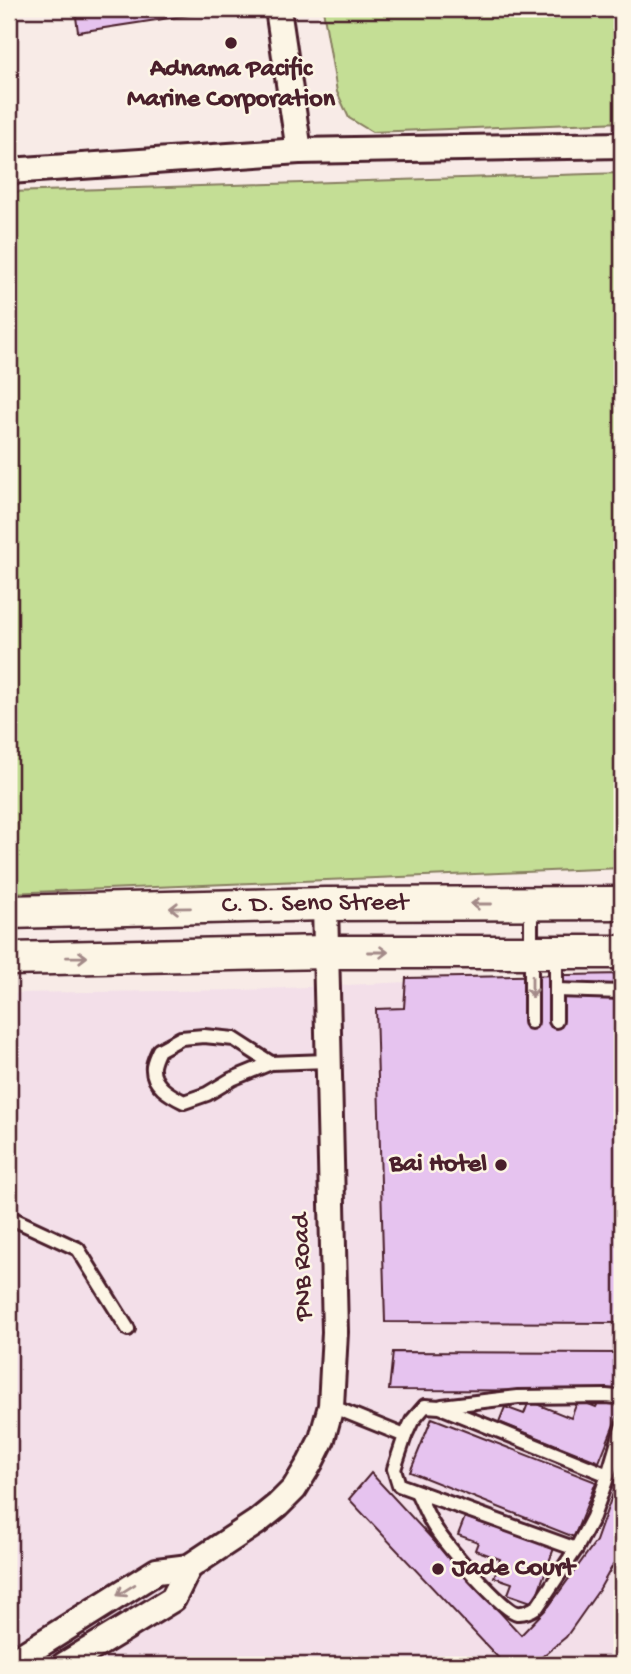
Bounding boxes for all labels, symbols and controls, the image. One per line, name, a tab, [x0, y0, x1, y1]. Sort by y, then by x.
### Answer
marker: Adnama Pacific Marine Corporation	[223, 35, 239, 51]
place label: Adnama Pacific Marine Corporation	[127, 55, 336, 116]
street label: C. D. Seno Street	[221, 888, 411, 922]
one-way arrow	[469, 897, 492, 911]
one-way arrow	[168, 901, 191, 915]
one-way arrow	[366, 945, 389, 959]
one-way arrow	[65, 951, 88, 964]
one-way arrow	[525, 976, 539, 999]
place label: Bai Hotel	[388, 1150, 487, 1181]
marker: Bai Hotel	[493, 1157, 509, 1173]
street label: PNB Road	[287, 1211, 321, 1322]
place label: Jade Court	[451, 1554, 577, 1585]
marker: Jade Court	[430, 1561, 446, 1577]
one-way arrow	[117, 1584, 137, 1598]

